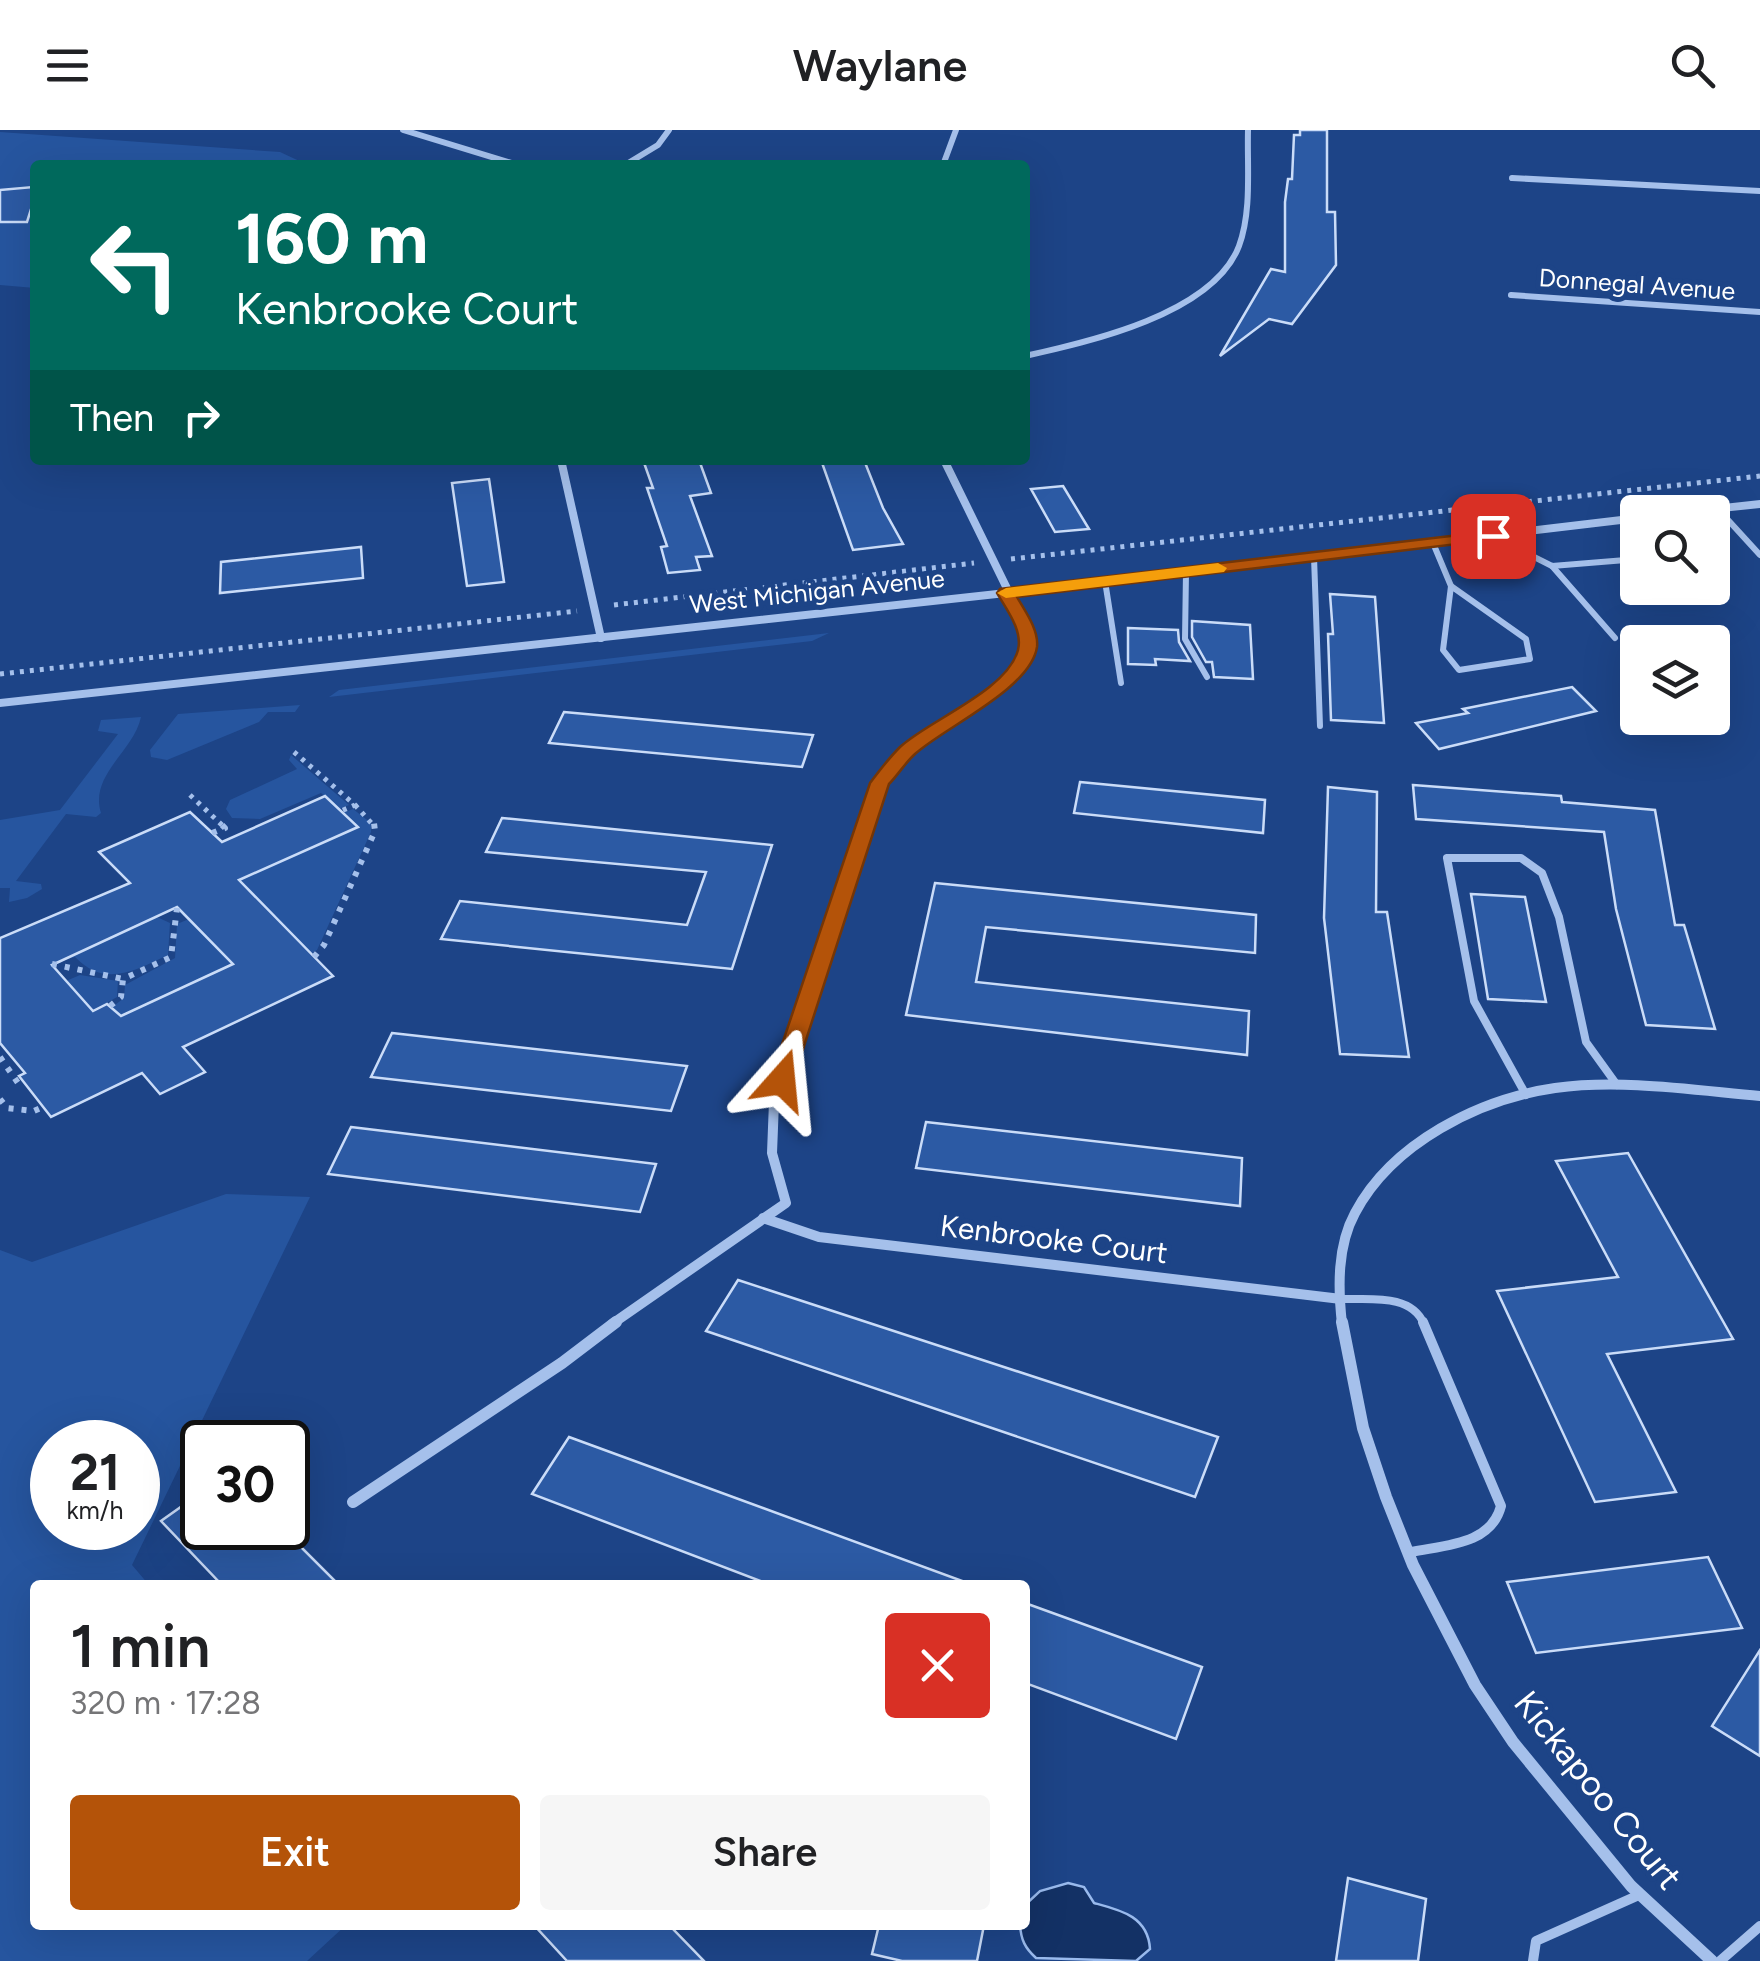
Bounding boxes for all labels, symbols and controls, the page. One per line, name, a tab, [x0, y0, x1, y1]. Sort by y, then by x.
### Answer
icon: menu	[40, 38, 95, 93]
text: Waylane	[793, 38, 967, 92]
icon: search	[1665, 38, 1720, 93]
text: 160 m	[235, 196, 428, 281]
icon: left	[70, 200, 200, 330]
street label: Donnegal Avenue	[1538, 262, 1736, 306]
text: Kenbrooke Court	[235, 281, 578, 335]
icon: right	[174, 390, 229, 445]
text: Then	[70, 395, 154, 441]
pin	[1451, 494, 1536, 579]
map controls	[1620, 495, 1730, 735]
button: search	[1620, 495, 1730, 605]
icon: arrive	[1466, 509, 1521, 564]
street label: West Michigan Avenue	[688, 563, 946, 619]
button: layers	[1620, 625, 1730, 735]
position arrow	[730, 1028, 834, 1132]
street label: Kenbrooke Court	[938, 1207, 1170, 1271]
speed limit sign: 30	[180, 1420, 310, 1550]
text: 21	[70, 1442, 120, 1503]
text: km/h	[66, 1495, 124, 1525]
text: 1 min	[70, 1610, 210, 1682]
button: close	[885, 1613, 990, 1718]
street label: Kickapoo Court	[1505, 1682, 1691, 1898]
text: 320 m · 17:28	[70, 1684, 261, 1722]
button: Exit	[70, 1795, 520, 1910]
button: Share	[540, 1795, 990, 1910]

